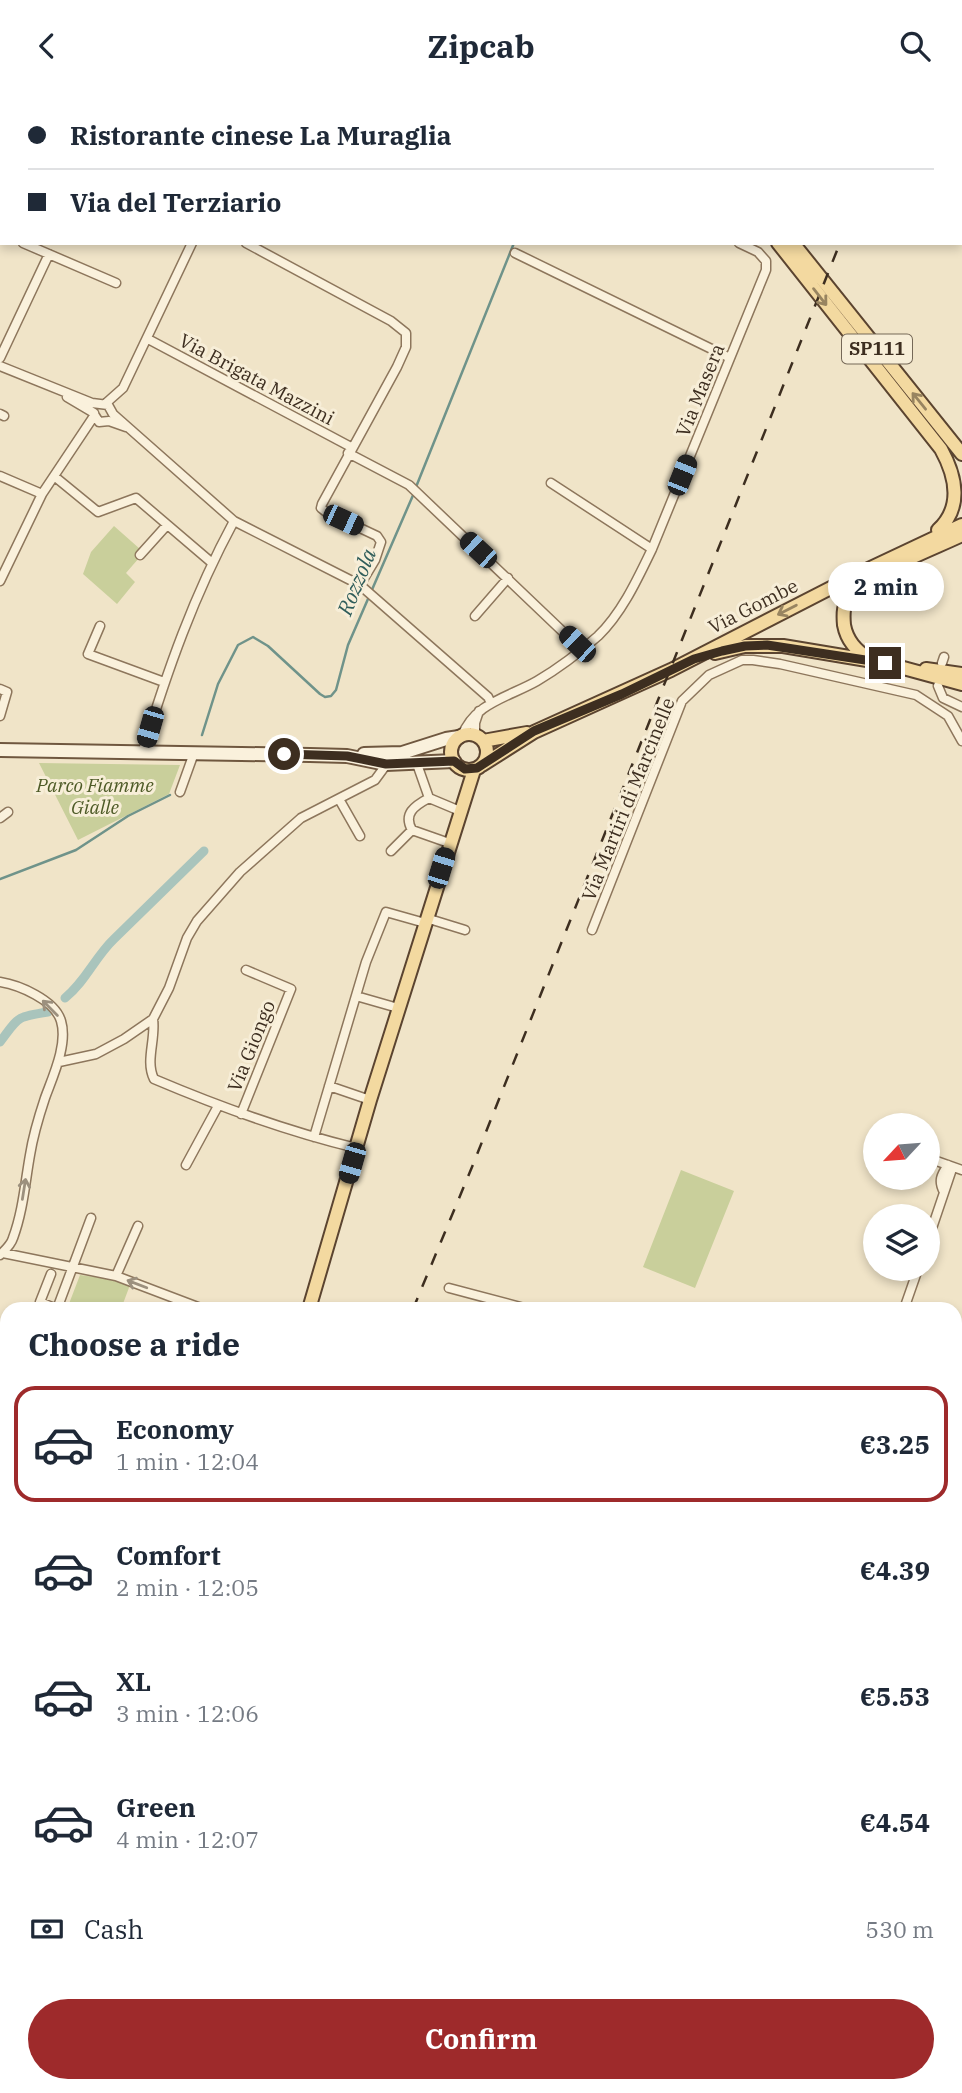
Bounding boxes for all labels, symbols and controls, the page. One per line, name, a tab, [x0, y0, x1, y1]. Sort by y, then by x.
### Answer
text: Zipcab	[427, 25, 535, 67]
icon: back	[28, 27, 66, 65]
icon: search	[896, 27, 934, 65]
text: Ristorante cinese La Muraglia	[70, 118, 452, 152]
text: Via del Terziario	[70, 185, 281, 219]
one-way arrow	[813, 287, 828, 305]
street label: Via Brigata Mazzini	[175, 328, 339, 430]
road number: SP111	[842, 335, 912, 363]
street label: Via Masera	[670, 340, 730, 440]
one-way arrow	[912, 392, 927, 411]
car	[665, 452, 700, 498]
car	[320, 502, 367, 538]
car	[456, 528, 501, 572]
water label: Rozzola	[330, 544, 382, 620]
callout: 2 min	[827, 561, 943, 611]
text: 2 min	[854, 571, 918, 601]
street label: Via Gombe	[704, 573, 802, 639]
one-way arrow	[777, 603, 798, 617]
car	[555, 622, 600, 666]
route end	[869, 647, 901, 679]
street label: Via Martiri di Marcinelle	[576, 694, 680, 904]
car	[135, 704, 166, 750]
route start	[268, 738, 300, 770]
park label: Parco Fiamme Gialle	[35, 773, 154, 819]
car	[425, 845, 458, 891]
street label: Via Giongo	[222, 997, 280, 1095]
one-way arrow	[42, 1000, 59, 1017]
north arrow	[863, 1113, 940, 1190]
map controls	[863, 1113, 940, 1281]
car	[337, 1140, 368, 1186]
one-way arrow	[18, 1179, 31, 1201]
button: layers	[863, 1204, 940, 1281]
one-way arrow	[126, 1276, 148, 1289]
text: Choose a ride	[28, 1323, 240, 1365]
text: Economy	[116, 1412, 234, 1446]
icon: car	[32, 1413, 95, 1476]
text: €3.25	[860, 1427, 930, 1461]
text: 1 min · 12:04	[116, 1446, 259, 1476]
text: Comfort	[116, 1538, 221, 1572]
icon: car	[32, 1539, 95, 1602]
text: €4.39	[860, 1553, 930, 1587]
text: 2 min · 12:05	[116, 1572, 259, 1602]
text: XL	[116, 1664, 151, 1698]
icon: car	[32, 1665, 95, 1728]
text: €5.53	[860, 1679, 930, 1713]
text: 3 min · 12:06	[116, 1698, 259, 1728]
text: Green	[116, 1790, 196, 1824]
icon: car	[32, 1791, 95, 1854]
text: €4.54	[860, 1805, 930, 1839]
text: 4 min · 12:07	[116, 1824, 259, 1854]
icon: cash	[28, 1910, 66, 1948]
text: Cash	[84, 1912, 144, 1946]
text: 530 m	[865, 1914, 934, 1944]
button: Confirm	[28, 1999, 934, 2079]

